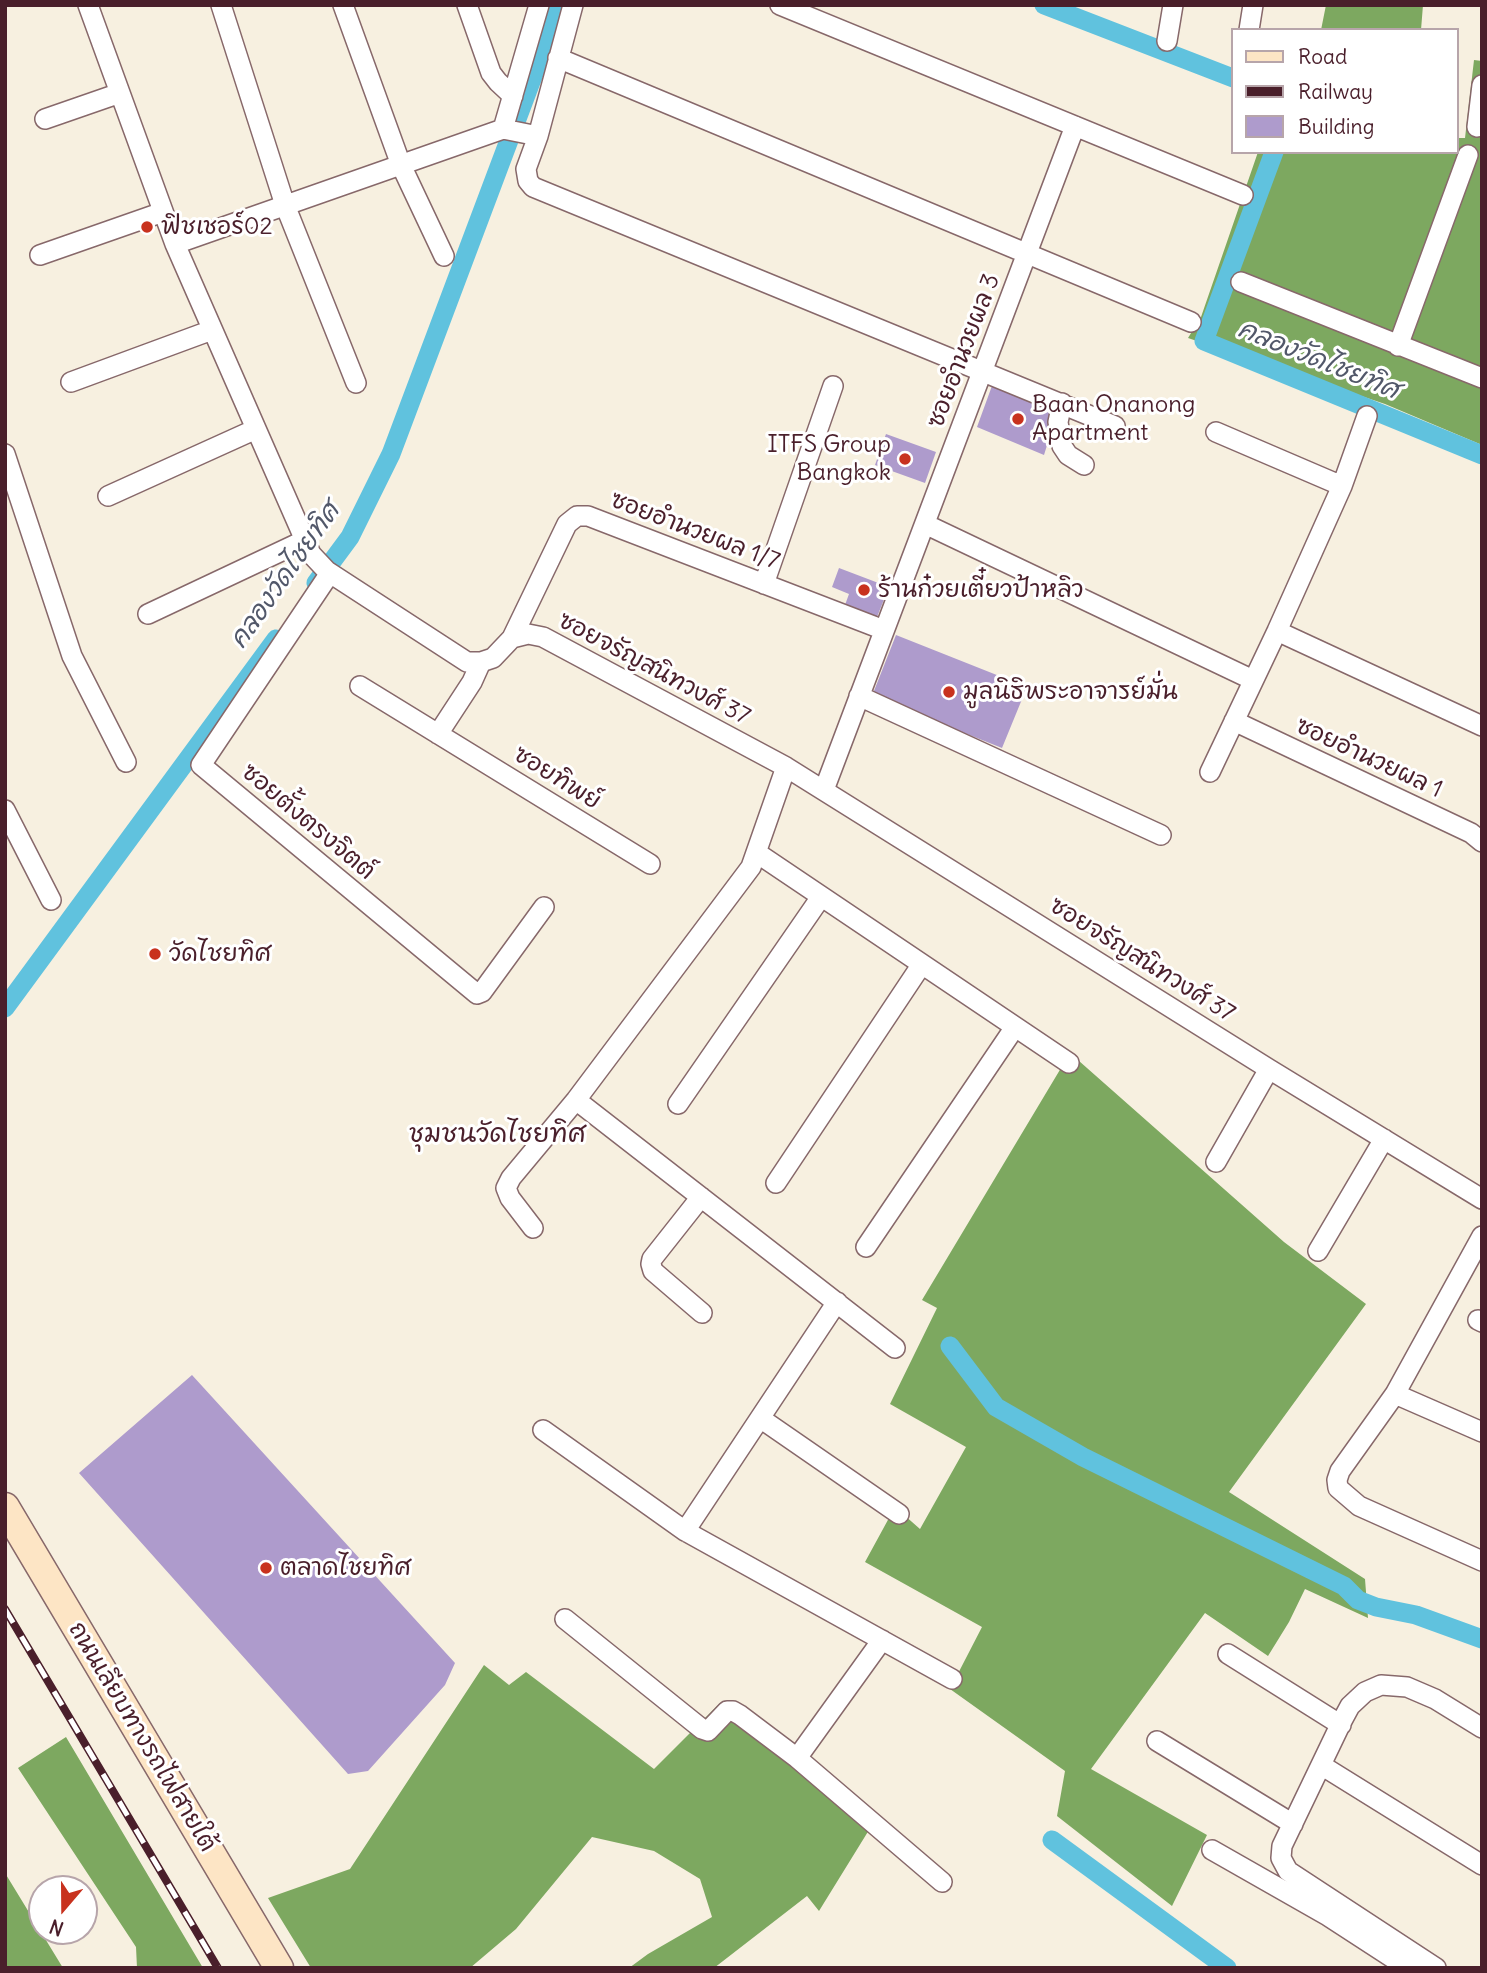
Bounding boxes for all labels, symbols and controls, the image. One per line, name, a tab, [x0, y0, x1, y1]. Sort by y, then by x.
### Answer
legend	[1232, 28, 1459, 154]
text: Road	[1298, 43, 1347, 70]
text: Railway	[1298, 78, 1373, 105]
text: Building	[1298, 113, 1374, 140]
place label: ฟิชเชอร์02	[161, 213, 273, 241]
marker: ฟิชเชอร์02	[139, 219, 155, 235]
street label: ซอยอำนวยผล 3	[921, 270, 1007, 432]
water label: คลองวัดไชยทิศ	[1233, 314, 1403, 406]
place label: Baan Onanong Apartment	[1032, 391, 1195, 447]
marker: Baan Onanong Apartment	[1010, 411, 1026, 427]
place label: ITFS Group Bangkok	[767, 431, 891, 487]
marker: ITFS Group Bangkok	[897, 451, 913, 467]
street label: ซอยอำนวยผล 1/7	[606, 486, 784, 576]
water label: คลองวัดไชยทิศ	[223, 497, 347, 655]
place label: ร้านก๋วยเตี๋ยวป้าหลิว	[878, 576, 1083, 604]
marker: ร้านก๋วยเตี๋ยวป้าหลิว	[856, 582, 872, 598]
street label: ซอยจรัญสนิทวงศ์ 37	[553, 606, 755, 732]
place label: มูลนิธิพระอาจารย์มั่น	[963, 678, 1178, 706]
marker: มูลนิธิพระอาจารย์มั่น	[941, 684, 957, 700]
street label: ซอยอำนวยผล 1	[1291, 711, 1447, 805]
street label: ซอยทิพย์	[508, 740, 606, 816]
street label: ซอยตั้งตรงจิตต์	[235, 758, 381, 886]
street label: ซอยจรัญสนิทวงศ์ 37	[1044, 891, 1240, 1029]
place label: วัดไชยทิศ	[169, 940, 271, 968]
marker: วัดไชยทิศ	[147, 946, 163, 962]
district label: ชุมชนวัดไชยทิศ	[409, 1119, 585, 1151]
place label: ตลาดไชยทิศ	[280, 1554, 410, 1582]
marker: ตลาดไชยทิศ	[258, 1560, 274, 1576]
street label: ถนนเลียบทางรถไฟสายใต้	[62, 1617, 222, 1857]
north arrow	[28, 1875, 98, 1945]
text: N	[46, 1914, 67, 1941]

